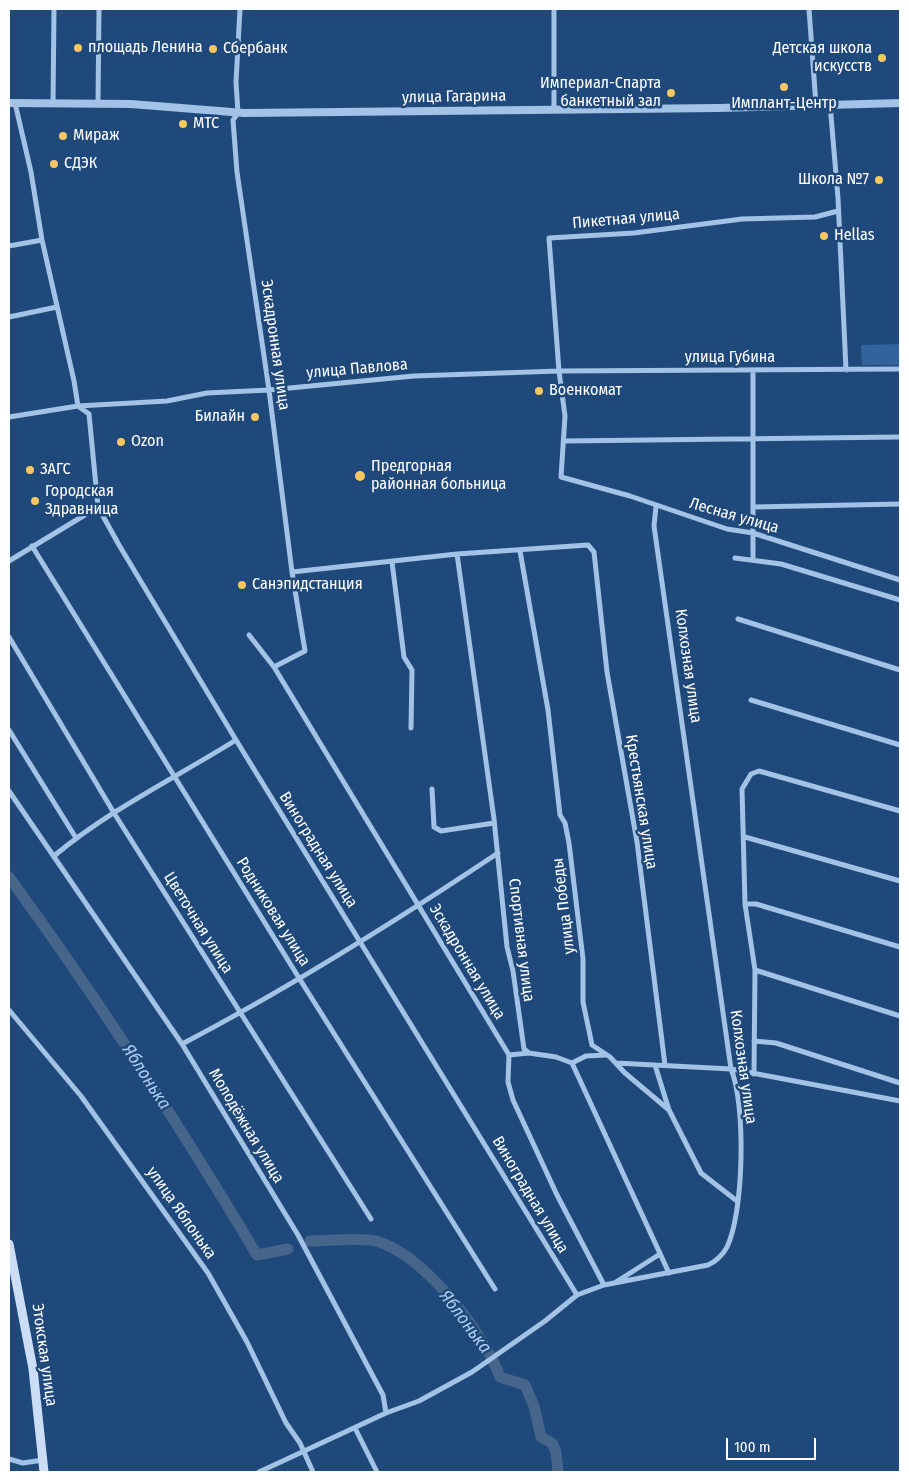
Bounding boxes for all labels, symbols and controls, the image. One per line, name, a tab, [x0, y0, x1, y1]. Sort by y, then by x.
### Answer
place label: площадь Ленина	[88, 38, 203, 58]
place label: Сбербанк	[223, 39, 288, 59]
place label: Детская школа искусств	[773, 39, 872, 77]
marker: площадь Ленина	[72, 42, 84, 54]
marker: Сбербанк	[207, 43, 219, 55]
marker: Детская школа искусств	[876, 52, 888, 64]
place label: Империал-Спарта банкетный зал	[540, 74, 661, 112]
marker: Имплант-Центр	[778, 81, 790, 93]
street label: улица Гагарина	[402, 86, 506, 108]
marker: Империал-Спарта банкетный зал	[665, 87, 677, 99]
place label: Имплант-Центр	[731, 94, 837, 114]
place label: МТС	[193, 114, 219, 134]
marker: МТС	[177, 118, 189, 130]
place label: Мираж	[73, 126, 119, 146]
marker: Мираж	[57, 130, 69, 142]
place label: СДЭК	[64, 154, 97, 174]
marker: СДЭК	[48, 158, 60, 170]
place label: Школа №7	[798, 170, 869, 190]
marker: Школа №7	[873, 174, 885, 186]
street label: Пикетная улица	[571, 205, 681, 233]
place label: Hellas	[834, 226, 875, 246]
marker: Hellas	[818, 230, 830, 242]
street label: Эскадронная улица	[256, 279, 294, 411]
street label: улица Губина	[685, 348, 775, 368]
street label: улица Павлова	[306, 355, 408, 383]
place label: Военкомат	[549, 381, 622, 401]
marker: Военкомат	[533, 385, 545, 397]
place label: Билайн	[195, 407, 245, 427]
marker: Билайн	[249, 411, 261, 423]
place label: Ozon	[131, 432, 164, 452]
marker: Ozon	[115, 436, 127, 448]
place label: Предгорная районная больница	[371, 457, 506, 495]
place label: ЗАГС	[40, 460, 71, 480]
marker: ЗАГС	[24, 464, 36, 476]
marker: Предгорная районная больница	[353, 469, 367, 483]
place label: Городская Здравница	[45, 482, 118, 520]
street label: Лесная улица	[687, 494, 781, 538]
marker: Городская Здравница	[29, 495, 41, 507]
place label: Санэпидстанция	[252, 575, 363, 595]
marker: Санэпидстанция	[236, 579, 248, 591]
street label: Колхозная улица	[670, 608, 706, 724]
street label: Крестьянская улица	[621, 733, 661, 871]
street label: Виноградная улица	[275, 789, 361, 911]
street label: Родниковая улица	[232, 854, 314, 970]
street label: улица Победы	[549, 857, 579, 955]
street label: Цветочная улица	[159, 869, 237, 977]
street label: Спортивная улица	[504, 877, 538, 1003]
street label: Эскадронная улица	[425, 901, 509, 1023]
street label: Колхозная улица	[725, 1009, 761, 1125]
water label: Яблонька	[117, 1040, 175, 1114]
street label: Молодёжная улица	[204, 1065, 288, 1187]
street label: Виноградная улица	[488, 1133, 572, 1257]
street label: улица Яблонька	[142, 1163, 220, 1263]
water label: Яблонька	[434, 1286, 496, 1358]
street label: Этокская улица	[27, 1303, 61, 1407]
scale bar	[729, 1428, 819, 1460]
text: 100 m	[734, 1438, 771, 1456]

